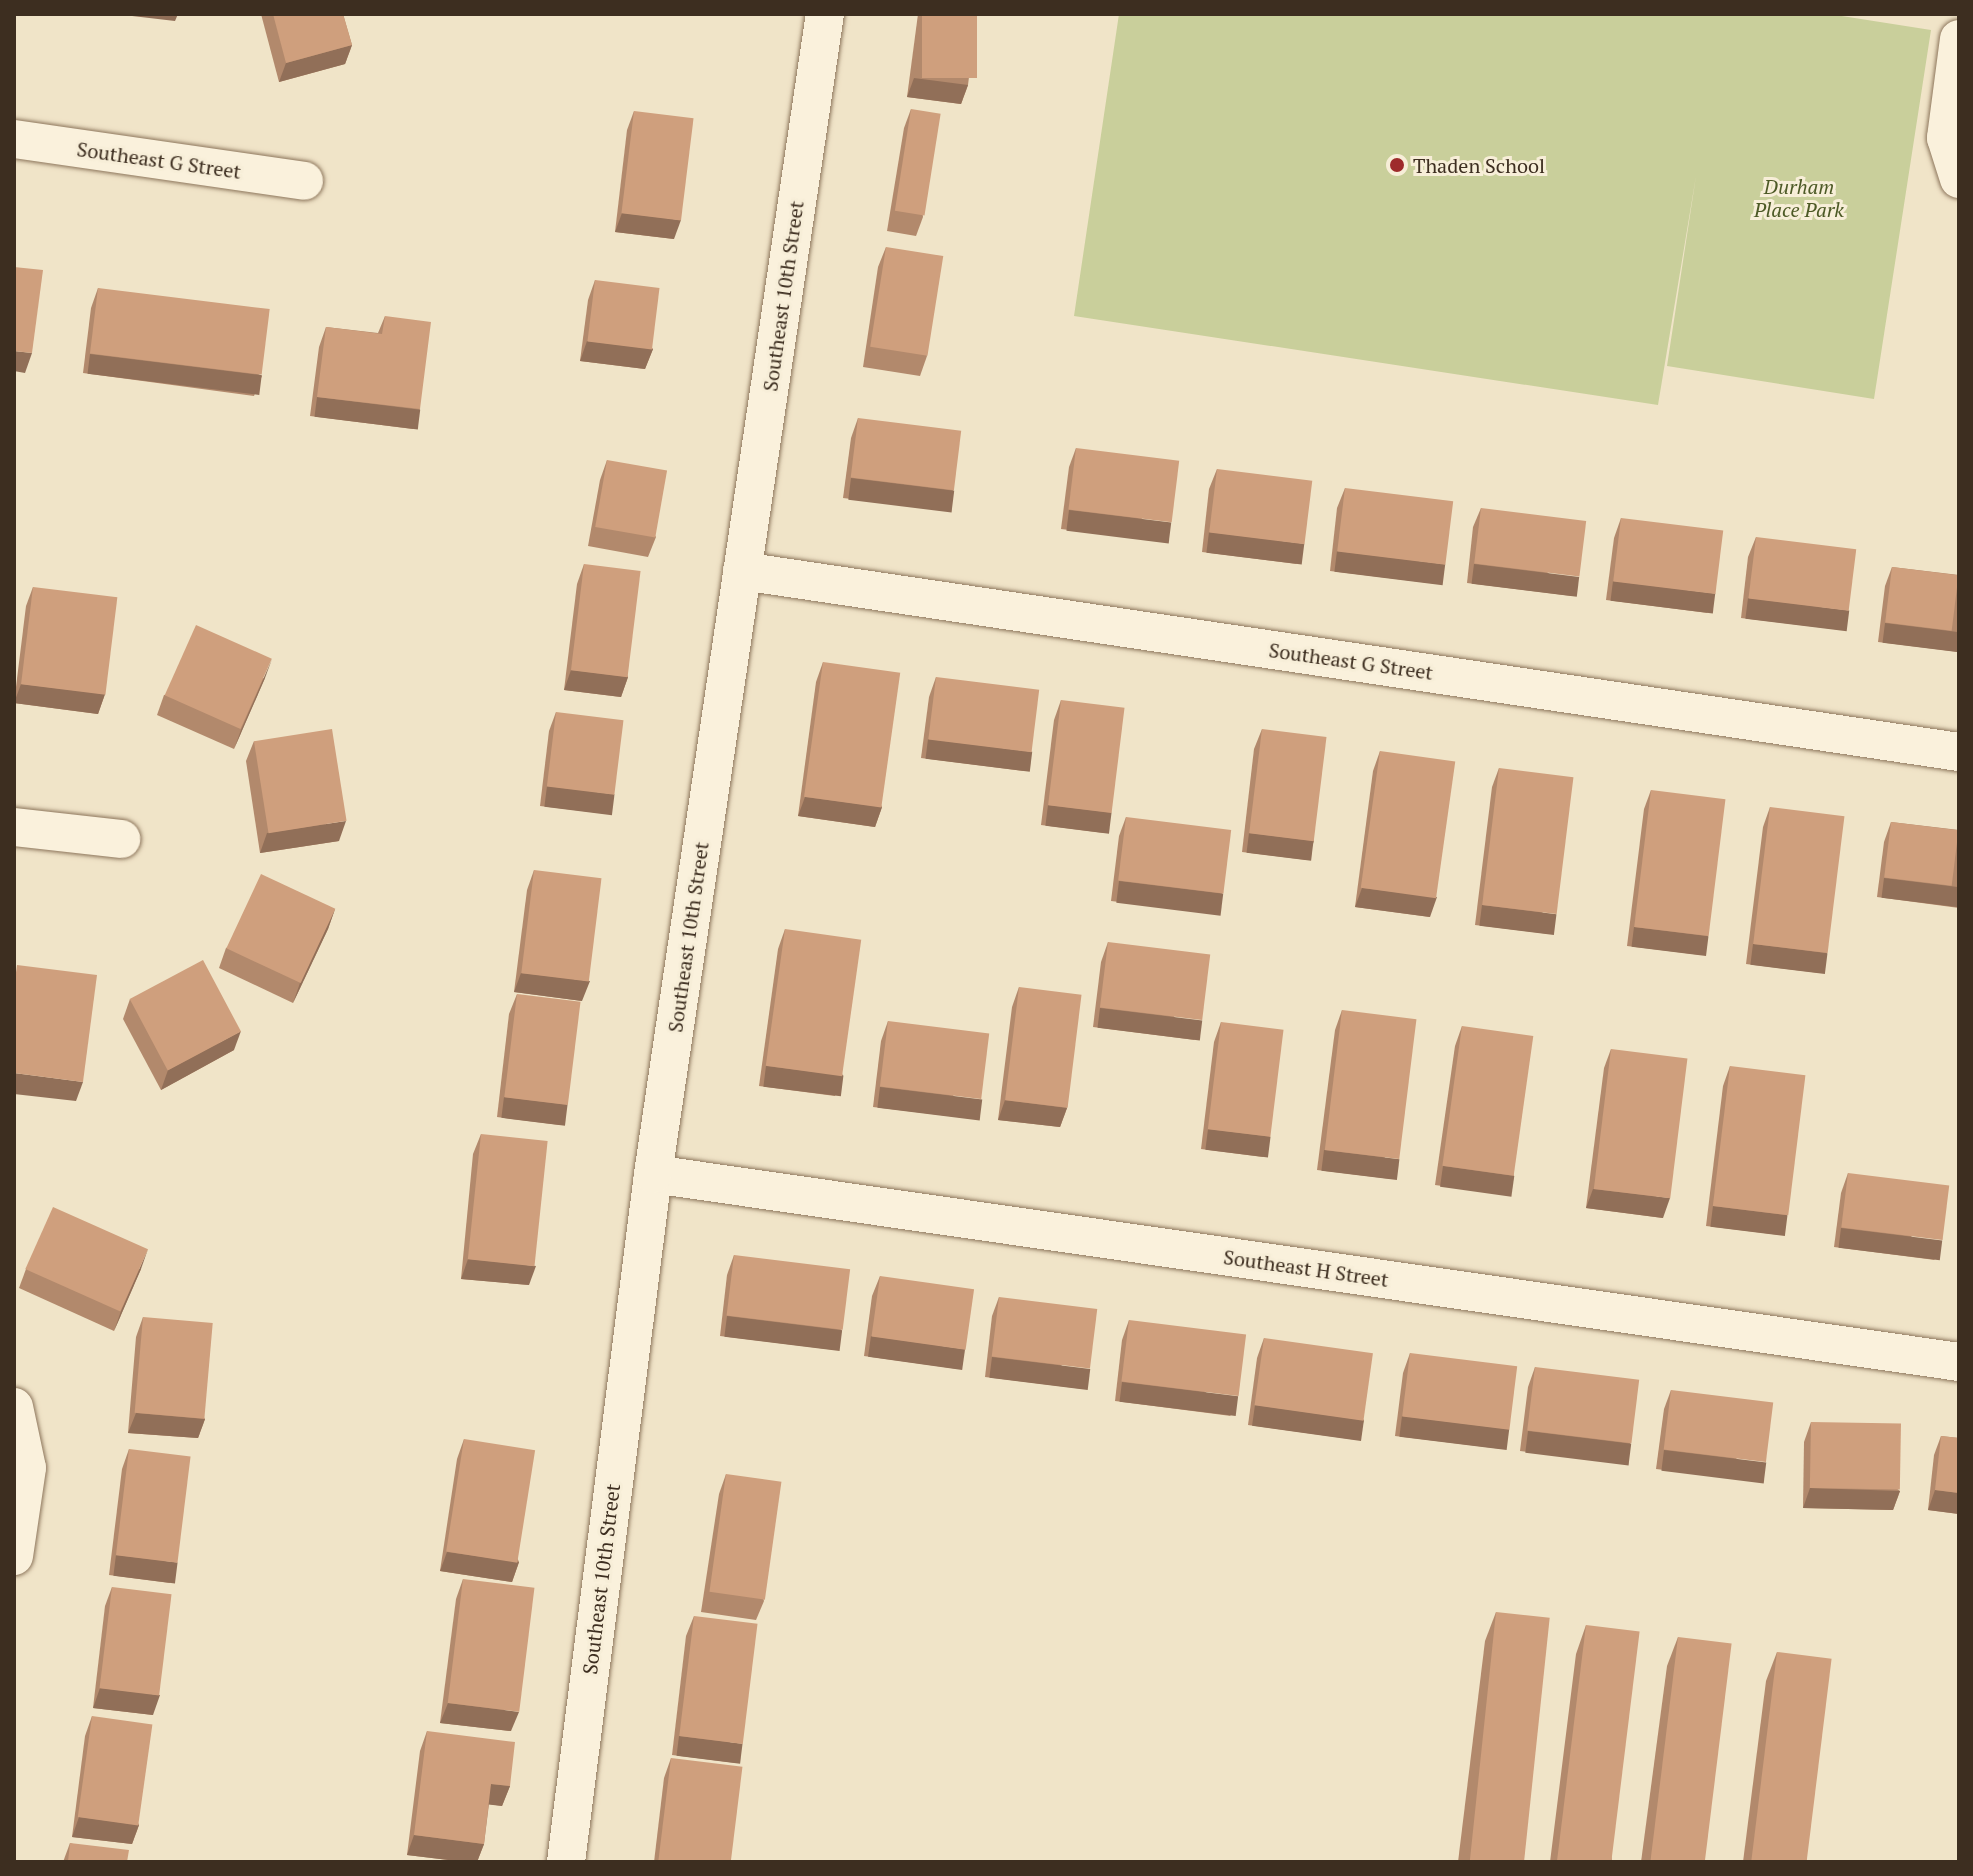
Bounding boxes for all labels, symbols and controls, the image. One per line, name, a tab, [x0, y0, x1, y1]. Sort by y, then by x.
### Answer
street label: Southeast G Street	[75, 137, 243, 183]
place label: Thaden School	[1413, 153, 1545, 177]
marker: Thaden School	[1388, 156, 1406, 174]
park label: Durham Place Park	[1754, 175, 1844, 222]
street label: Southeast 10th Street	[758, 199, 808, 393]
street label: Southeast G Street	[1267, 638, 1435, 684]
street label: Southeast 10th Street	[663, 840, 713, 1034]
street label: Southeast H Street	[1222, 1245, 1390, 1291]
street label: Southeast 10th Street	[577, 1482, 625, 1676]

